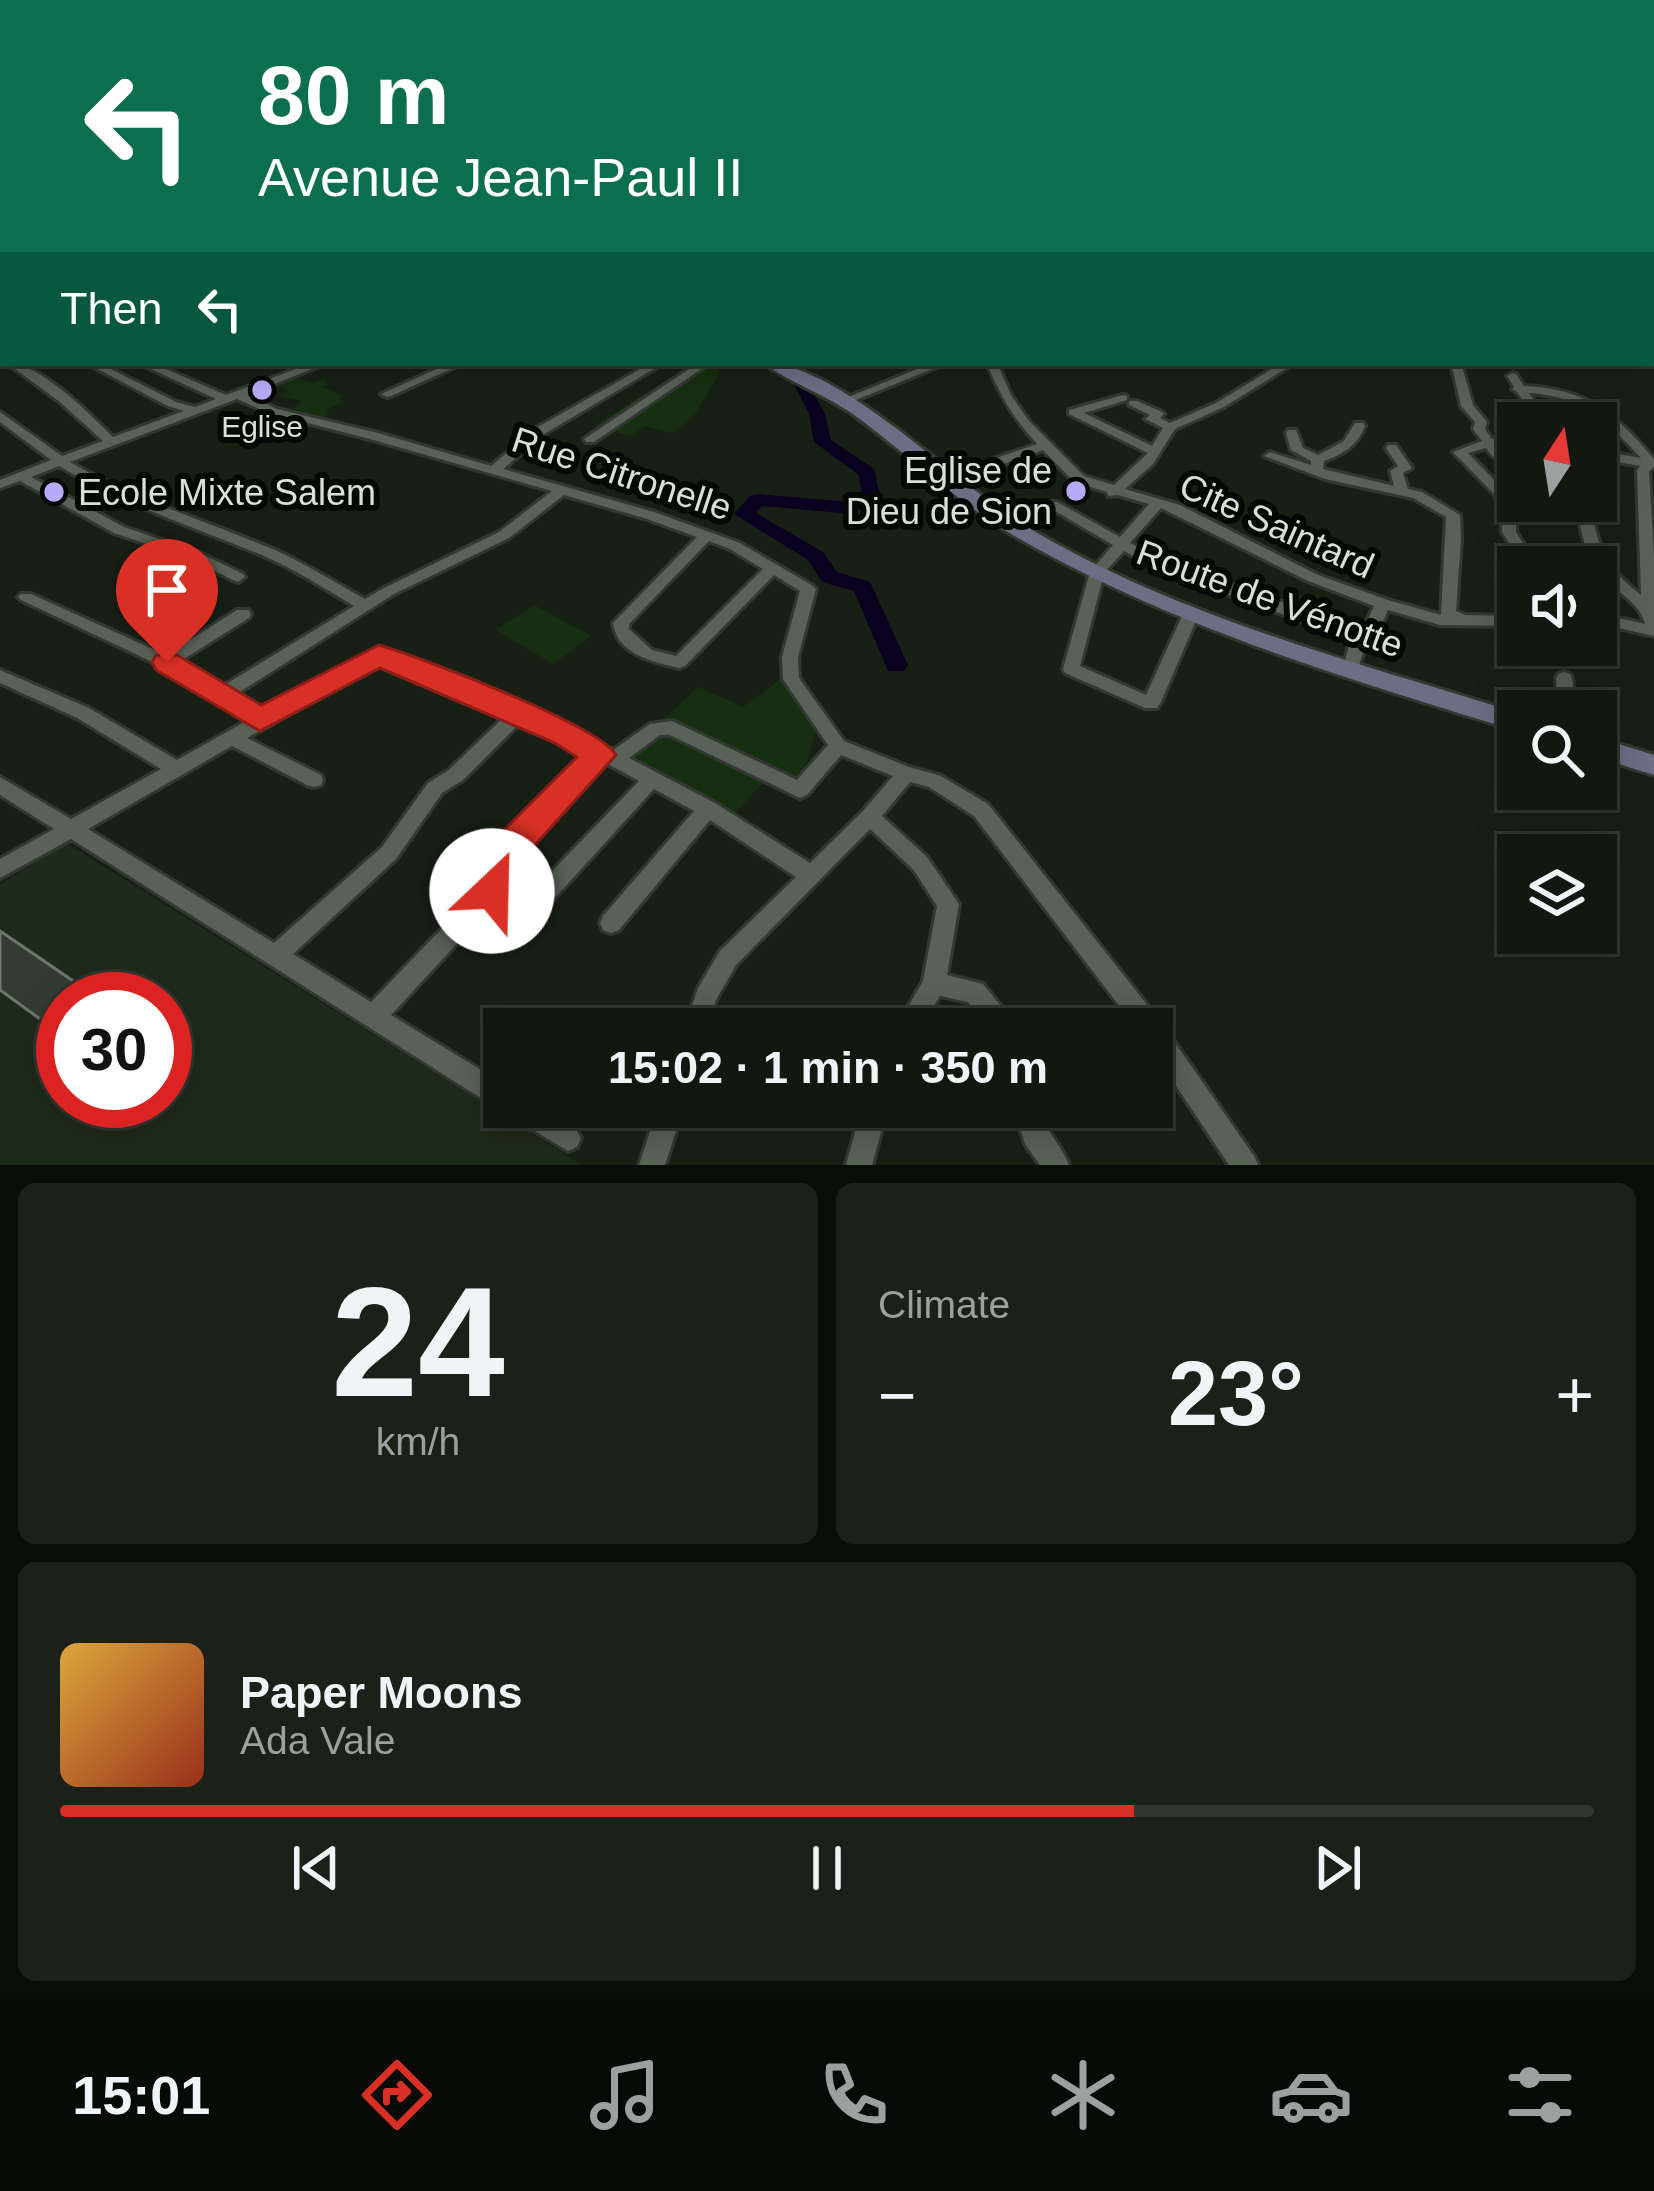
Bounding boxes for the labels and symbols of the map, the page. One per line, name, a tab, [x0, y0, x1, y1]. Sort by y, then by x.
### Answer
marker: Eglise	[249, 377, 275, 403]
north arrow	[1497, 402, 1617, 522]
place label: Eglise	[221, 410, 303, 443]
street label: Rue Citronelle	[507, 419, 737, 528]
place label: Eglise de Dieu de Sion	[846, 450, 1052, 532]
street label: Cite Saintard	[1173, 464, 1380, 587]
place label: Ecole Mixte Salem	[78, 472, 376, 513]
marker: Eglise de Dieu de Sion	[1063, 478, 1089, 504]
marker: Ecole Mixte Salem	[41, 479, 67, 505]
street label: Route de Vénotte	[1131, 531, 1409, 666]
pin	[116, 539, 218, 662]
position arrow	[429, 828, 555, 954]
speed limit sign: 30	[36, 972, 192, 1128]

